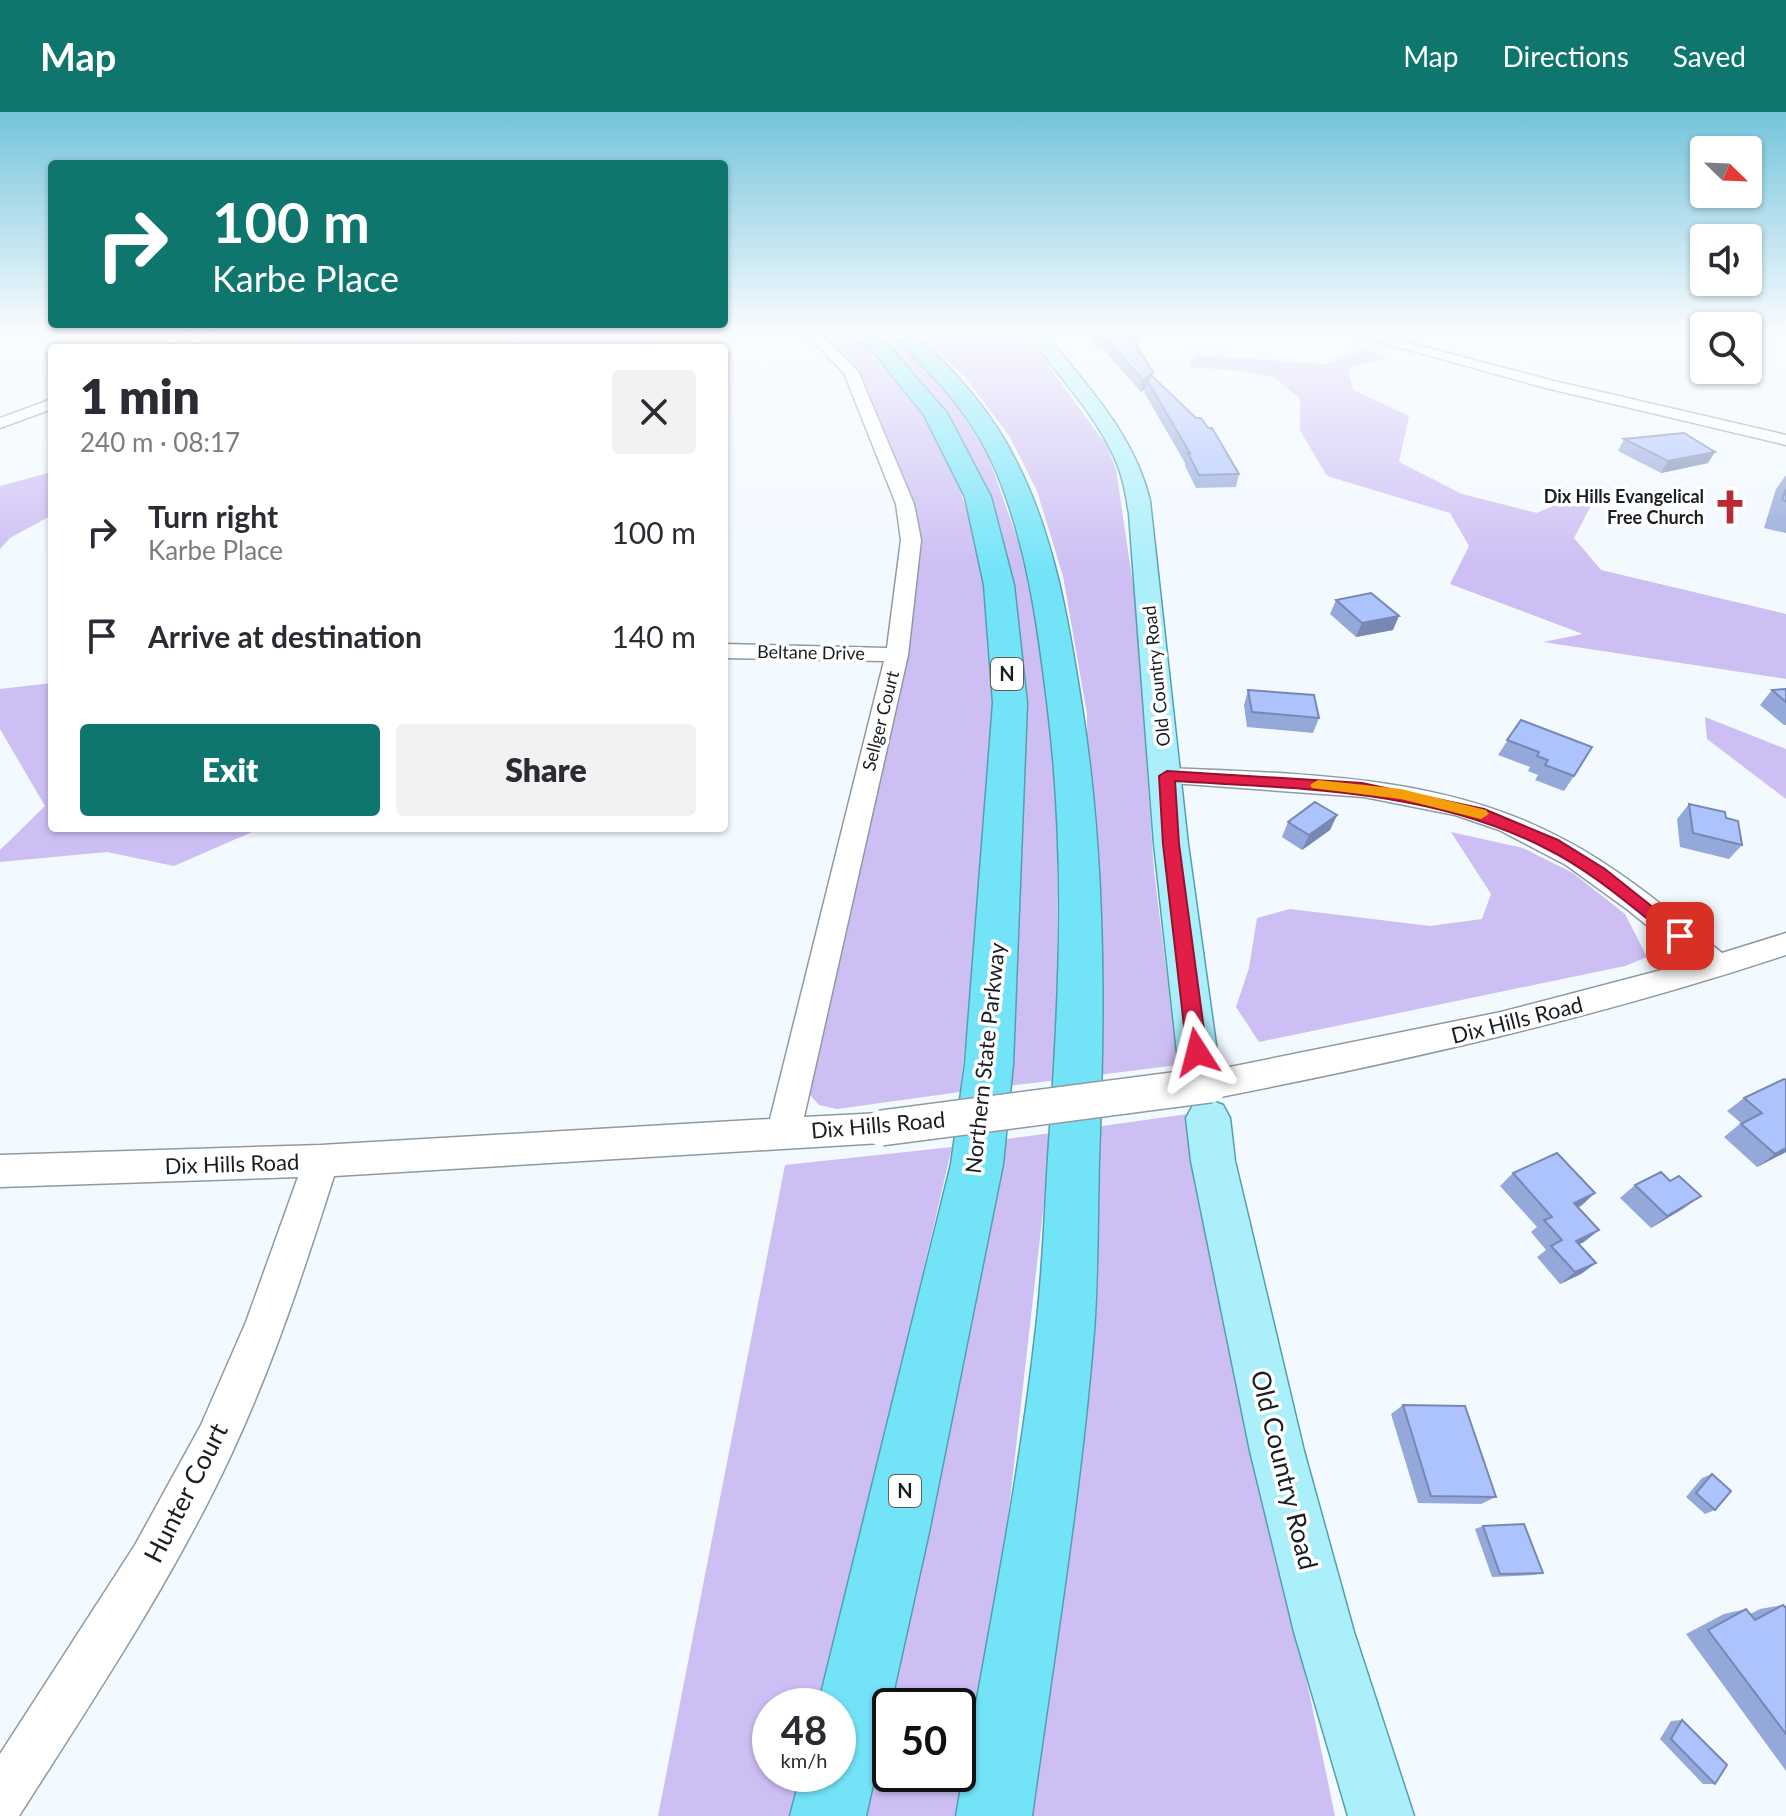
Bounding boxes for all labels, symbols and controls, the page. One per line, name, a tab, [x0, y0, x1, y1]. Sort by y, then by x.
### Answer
text: Map	[40, 33, 116, 79]
text: Map	[1403, 39, 1458, 73]
text: Directions	[1502, 39, 1629, 73]
text: Saved	[1673, 39, 1746, 73]
north arrow	[1690, 136, 1762, 208]
map controls	[1690, 136, 1762, 384]
text: 100 m	[212, 188, 370, 255]
icon: right	[80, 192, 184, 296]
button: sound	[1690, 224, 1762, 296]
text: Karbe Place	[212, 256, 399, 300]
button: search	[1690, 312, 1762, 384]
text: 1 min	[80, 367, 200, 424]
button: close	[612, 370, 696, 454]
text: 240 m · 08:17	[80, 426, 240, 458]
place label: Dix Hills Evangelical Free Church	[1544, 485, 1704, 528]
church icon: Dix Hills Evangelical Free Church	[1711, 488, 1749, 526]
text: Turn right	[148, 498, 278, 534]
icon: right	[80, 510, 124, 554]
text: 100 m	[611, 514, 696, 550]
text: Karbe Place	[148, 534, 283, 566]
street label: Old Country Road	[1138, 605, 1174, 748]
icon: arrive	[80, 614, 124, 658]
text: Arrive at destination	[148, 618, 422, 654]
text: 140 m	[611, 618, 696, 654]
street label: Beltane Drive	[757, 640, 865, 664]
road number: N	[991, 658, 1023, 690]
street label: Sellger Court	[857, 668, 903, 773]
button: Exit	[80, 724, 380, 816]
button: Share	[396, 724, 696, 816]
pin	[1646, 902, 1714, 970]
icon: arrive	[1658, 914, 1702, 958]
street label: Northern State Parkway	[959, 941, 1010, 1175]
street label: Dix Hills Road	[1448, 990, 1585, 1049]
position arrow	[1155, 1010, 1239, 1094]
street label: Dix Hills Road	[810, 1105, 946, 1144]
street label: Dix Hills Road	[164, 1148, 300, 1179]
street label: Old Country Road	[1245, 1367, 1325, 1573]
street label: Hunter Court	[136, 1417, 234, 1568]
road number: N	[889, 1475, 921, 1507]
speed limit sign: 50	[872, 1688, 976, 1792]
text: 48	[781, 1706, 827, 1754]
text: km/h	[781, 1748, 827, 1772]

